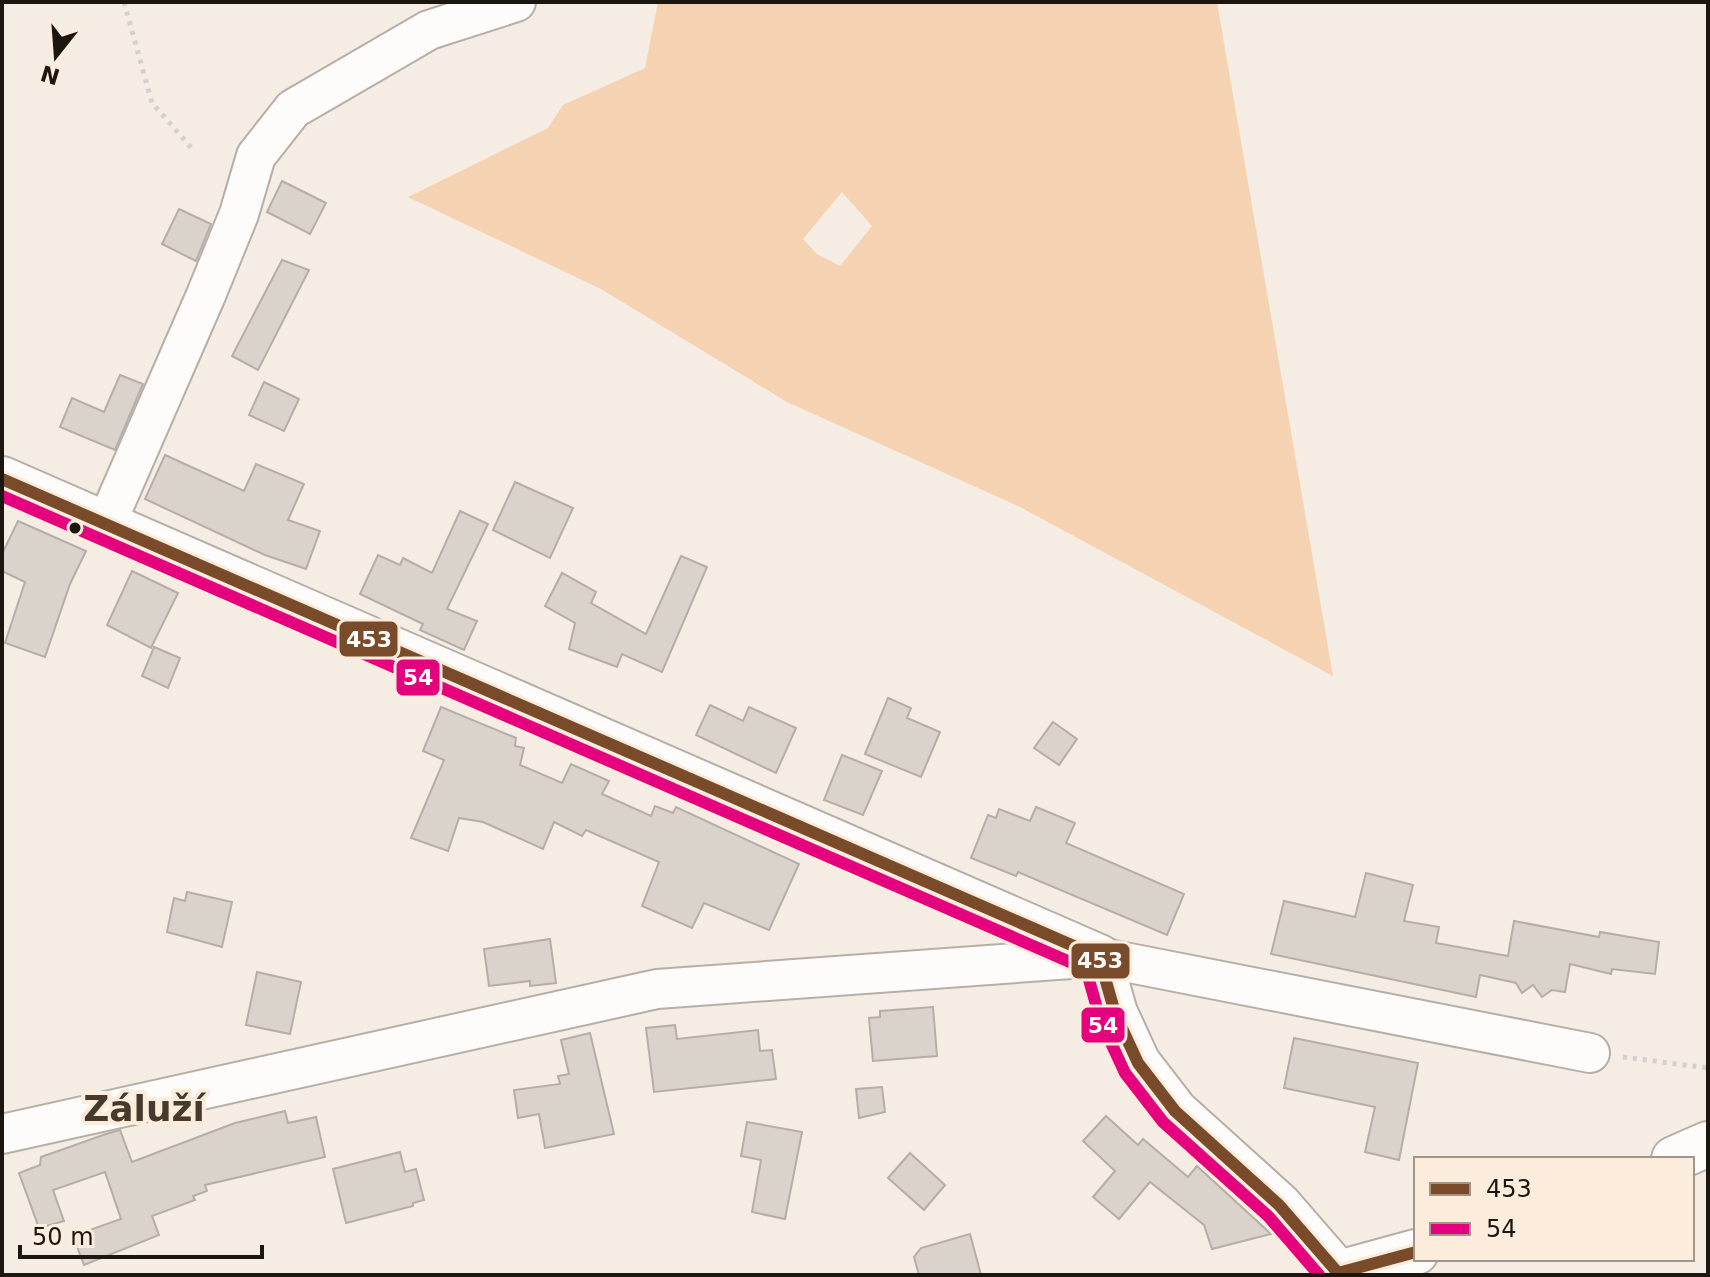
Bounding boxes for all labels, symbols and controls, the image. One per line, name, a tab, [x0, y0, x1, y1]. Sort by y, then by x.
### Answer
north arrow	[16, 16, 96, 96]
text: N	[38, 60, 63, 89]
unlabelled marker	[67, 520, 83, 536]
line badge: 453	[338, 620, 399, 658]
text: 453	[346, 627, 392, 652]
line badge: 54	[395, 658, 441, 697]
text: 54	[403, 665, 433, 690]
line badge: 453	[1070, 942, 1131, 980]
text: 453	[1077, 948, 1123, 973]
line badge: 54	[1080, 1006, 1126, 1044]
text: 54	[1088, 1013, 1118, 1038]
district label: Záluží	[83, 1088, 206, 1129]
legend	[1414, 1157, 1694, 1261]
text: 453	[1486, 1175, 1532, 1203]
scale bar	[20, 1209, 262, 1259]
text: 54	[1486, 1215, 1517, 1243]
text: 50 m	[32, 1223, 94, 1251]

